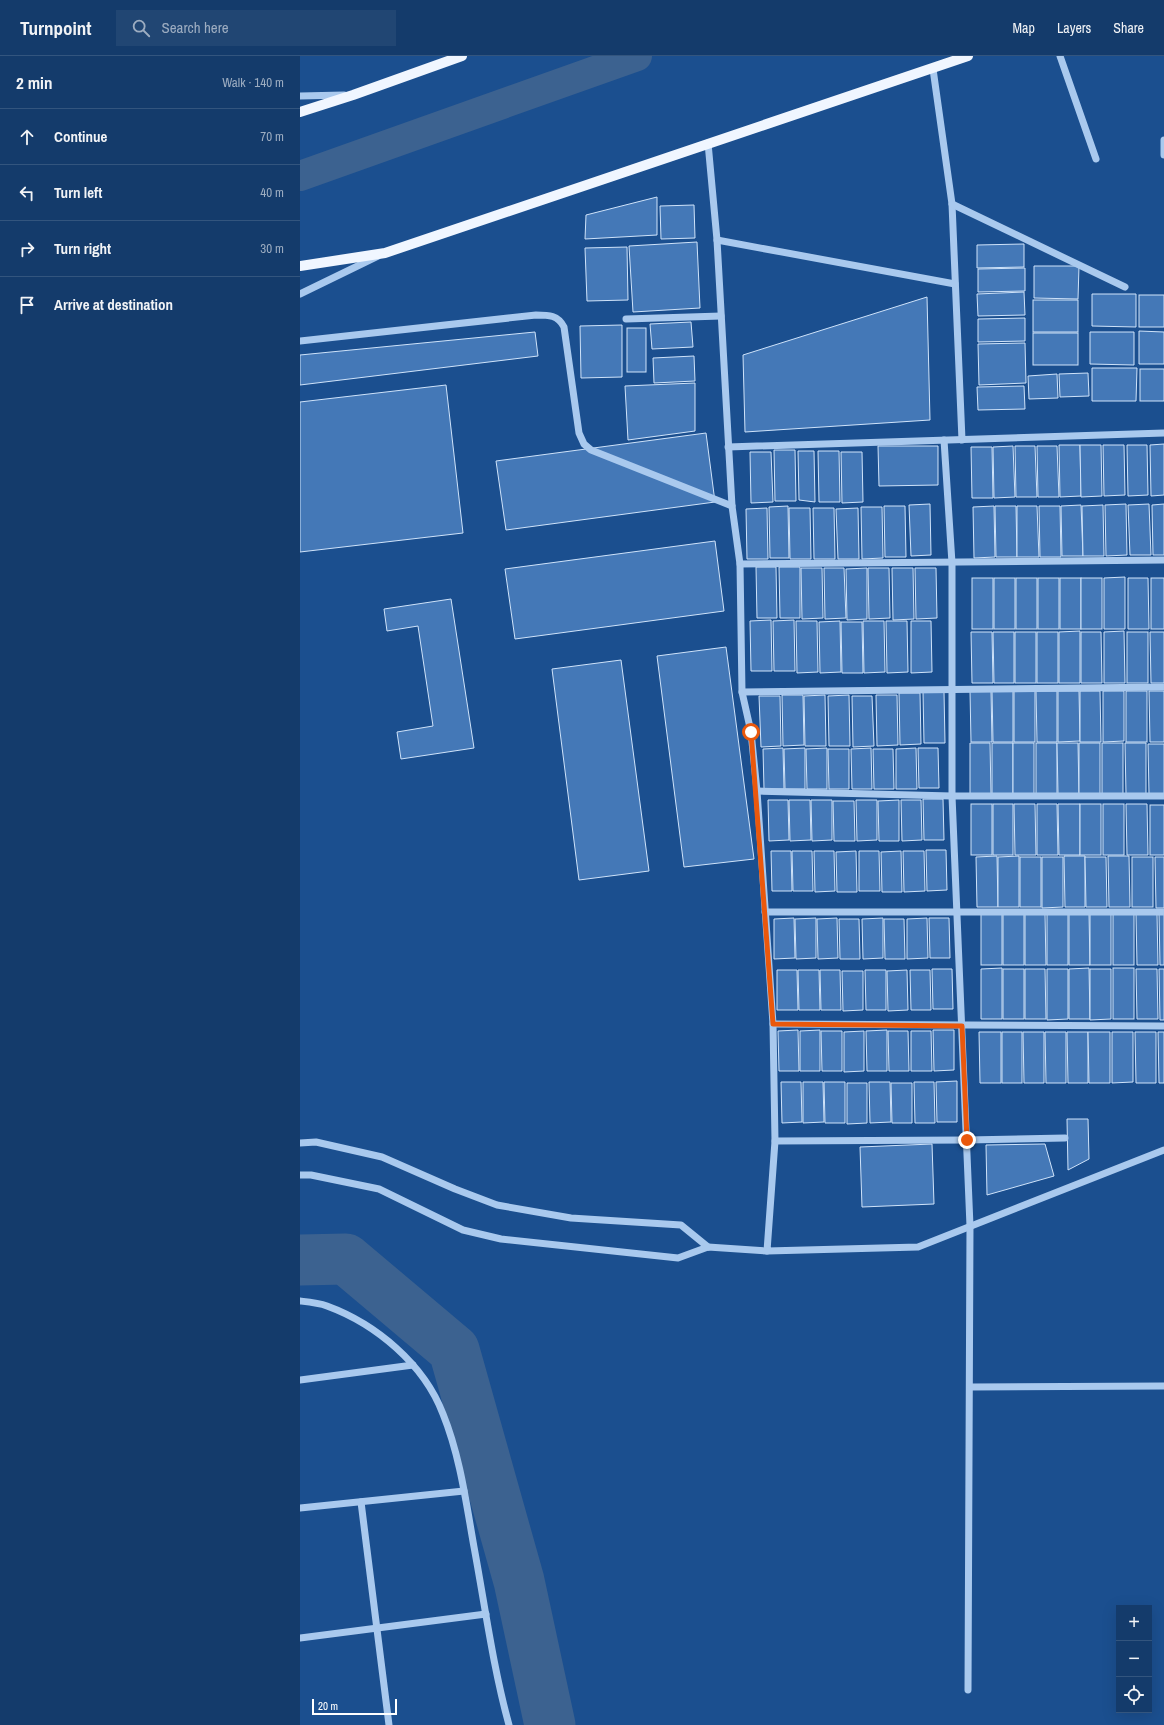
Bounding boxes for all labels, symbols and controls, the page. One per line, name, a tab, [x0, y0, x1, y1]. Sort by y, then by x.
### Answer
search box	[116, 10, 396, 46]
text: Turnpoint	[20, 15, 92, 41]
icon: search	[130, 17, 152, 39]
text: Search here	[162, 17, 229, 38]
text: Map	[1013, 19, 1035, 37]
text: Layers	[1057, 19, 1091, 37]
text: Share	[1113, 19, 1144, 37]
text: 2 min	[16, 71, 52, 94]
text: Walk · 140 m	[222, 74, 284, 91]
icon: ahead	[16, 126, 38, 148]
text: Continue	[54, 126, 107, 147]
text: 70 m	[260, 128, 284, 145]
icon: left	[16, 182, 38, 204]
text: Turn left	[54, 182, 102, 203]
text: 40 m	[260, 184, 284, 201]
icon: right	[16, 238, 38, 260]
text: Turn right	[54, 238, 111, 259]
text: 30 m	[260, 240, 284, 257]
icon: arrive	[16, 294, 38, 316]
text: Arrive at destination	[54, 294, 173, 315]
route start	[742, 723, 760, 741]
route end	[958, 1131, 976, 1149]
map controls	[1116, 1605, 1152, 1713]
button: +	[1116, 1605, 1152, 1641]
button: −	[1116, 1641, 1152, 1677]
button: locate	[1116, 1677, 1152, 1713]
scale bar	[312, 1697, 397, 1716]
text: 20 m	[318, 1699, 338, 1713]

